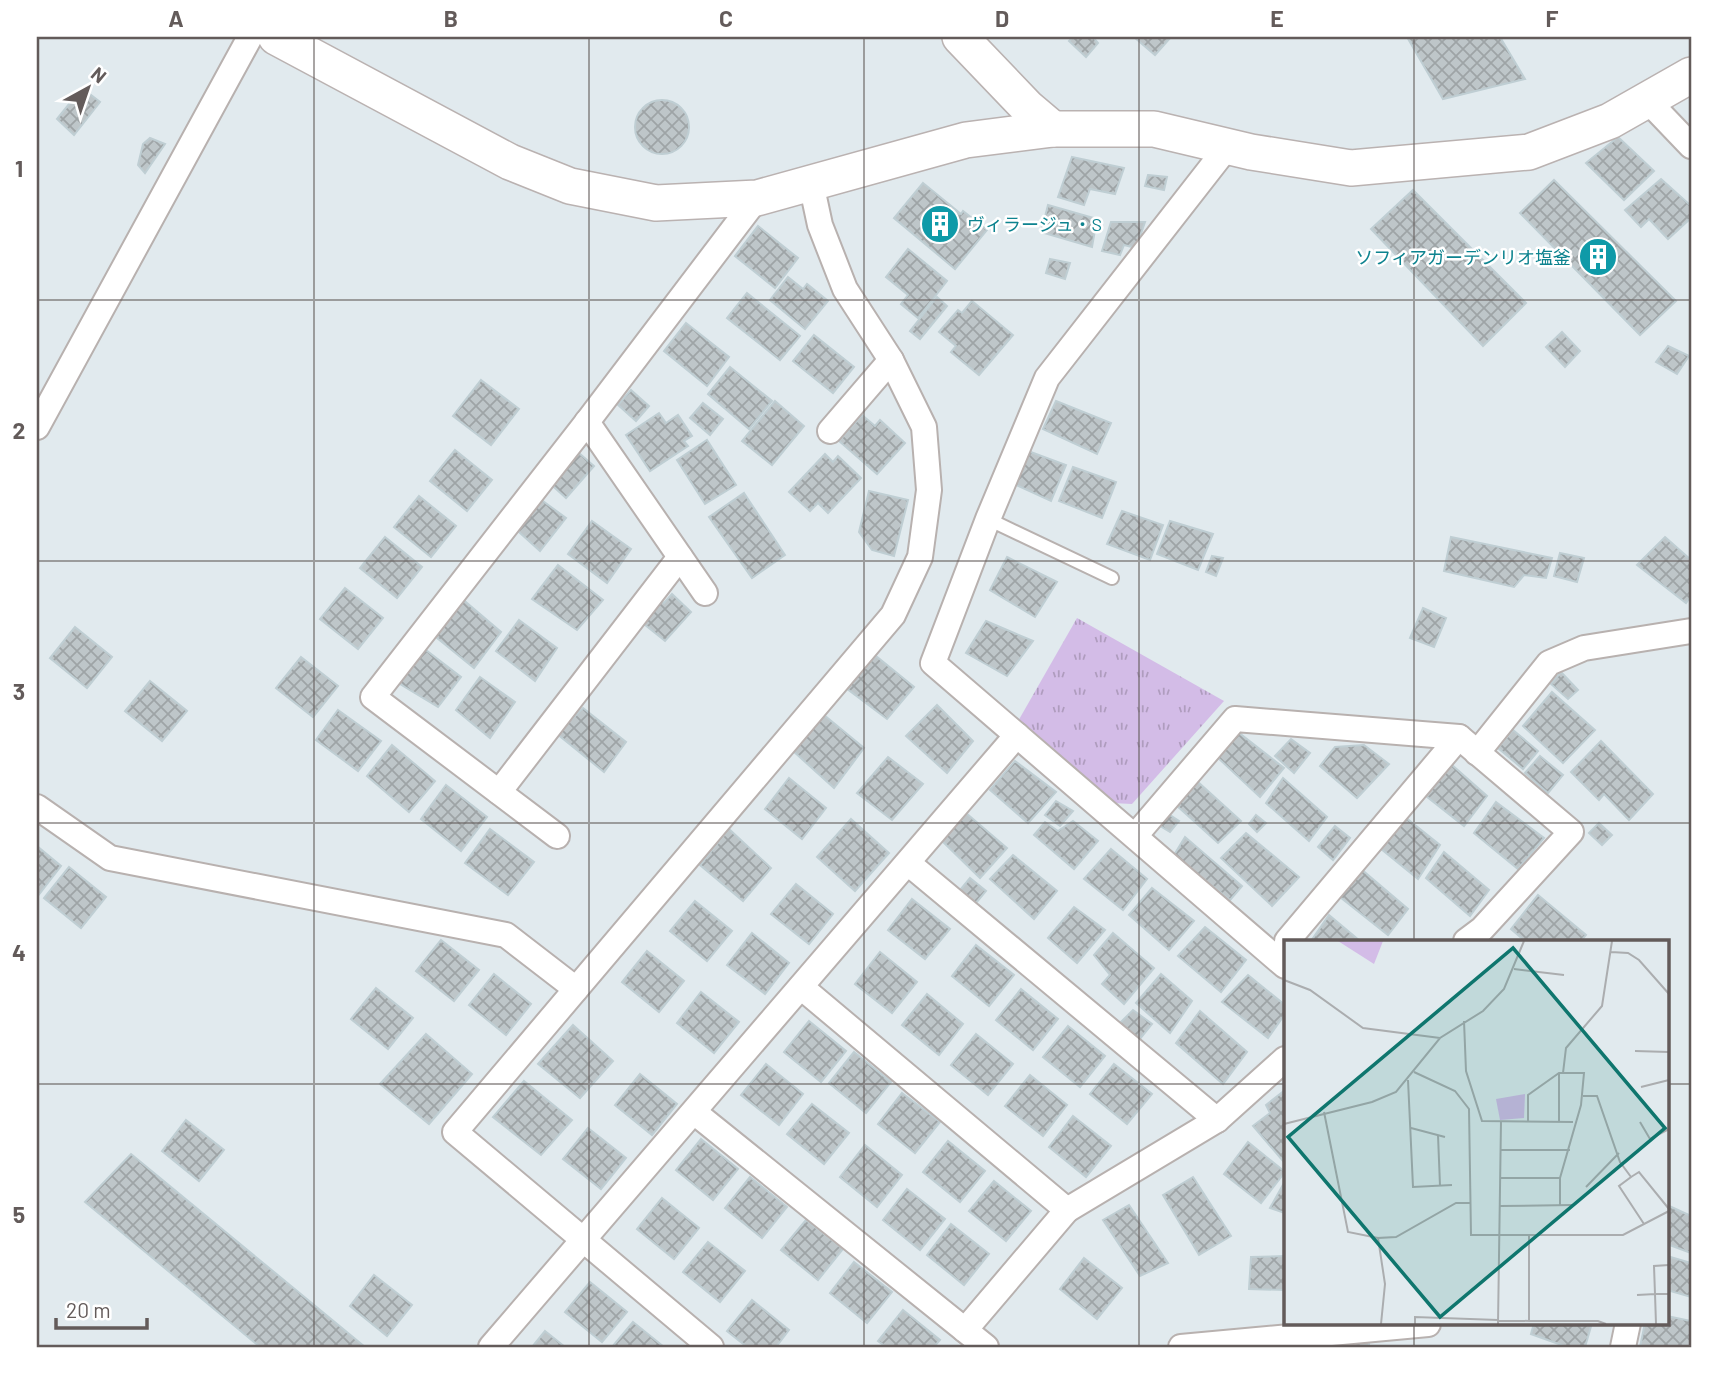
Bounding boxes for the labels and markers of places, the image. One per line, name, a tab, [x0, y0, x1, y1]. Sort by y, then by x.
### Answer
building icon: ヴィラージュ・S	[919, 203, 961, 245]
place label: ヴィラージュ・S	[967, 213, 1102, 235]
building icon: ソフィアガーデンリオ塩釜	[1577, 236, 1619, 278]
place label: ソフィアガーデンリオ塩釜	[1355, 246, 1571, 268]

